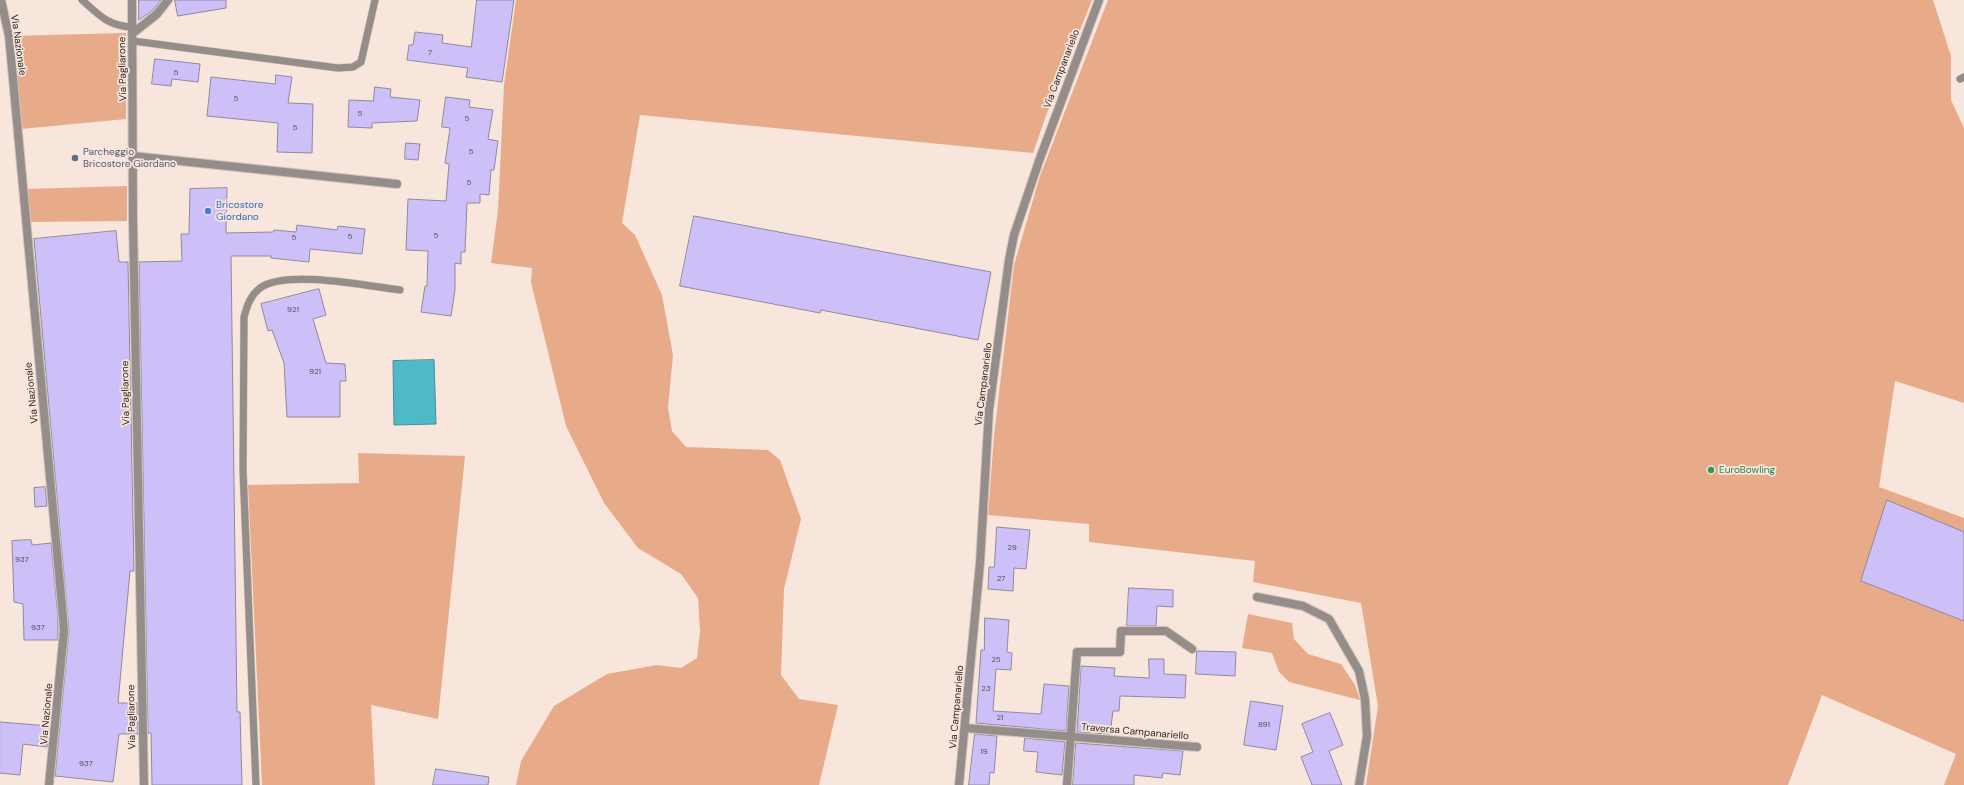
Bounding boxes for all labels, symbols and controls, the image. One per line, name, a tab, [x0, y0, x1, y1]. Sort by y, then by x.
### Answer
street label: Via Nazionale	[8, 14, 28, 76]
street label: Via Campanariello	[1041, 28, 1083, 110]
street label: Via Pagliarone	[116, 37, 130, 101]
house number: 7	[428, 48, 432, 58]
house number: 5	[174, 68, 178, 78]
house number: 5	[234, 94, 238, 104]
house number: 5	[358, 109, 362, 119]
house number: 5	[465, 114, 469, 124]
house number: 5	[293, 123, 297, 133]
place label: Parcheggio Bricostore Giordano	[83, 146, 176, 170]
house number: 5	[469, 147, 473, 157]
marker: Parcheggio Bricostore Giordano	[70, 153, 80, 163]
house number: 5	[467, 178, 471, 188]
place label: Bricostore Giordano	[216, 199, 263, 222]
marker: Bricostore Giordano	[203, 206, 213, 216]
house number: 5	[434, 231, 438, 241]
house number: 5	[348, 232, 352, 242]
house number: 5	[292, 233, 296, 243]
house number: 921	[287, 305, 299, 315]
street label: Via Campanariello	[973, 342, 995, 426]
street label: Via Pagliarone	[119, 361, 133, 425]
street label: Via Nazionale	[23, 362, 41, 424]
house number: 921	[309, 367, 321, 377]
place label: EuroBowling	[1719, 464, 1775, 476]
marker: EuroBowling	[1706, 465, 1716, 475]
house number: 29	[1007, 543, 1017, 553]
house number: 937	[15, 555, 29, 565]
house number: 27	[997, 574, 1005, 584]
house number: 937	[31, 623, 45, 633]
house number: 25	[991, 655, 1001, 665]
street label: Via Campanariello	[947, 665, 967, 749]
street label: Via Nazionale	[38, 683, 56, 745]
house number: 23	[981, 684, 991, 694]
street label: Via Pagliarone	[125, 685, 139, 749]
house number: 21	[996, 713, 1004, 723]
house number: 891	[1258, 720, 1270, 730]
street label: Traversa Campanariello	[1081, 721, 1189, 743]
house number: 19	[980, 747, 988, 757]
house number: 937	[79, 759, 93, 769]

